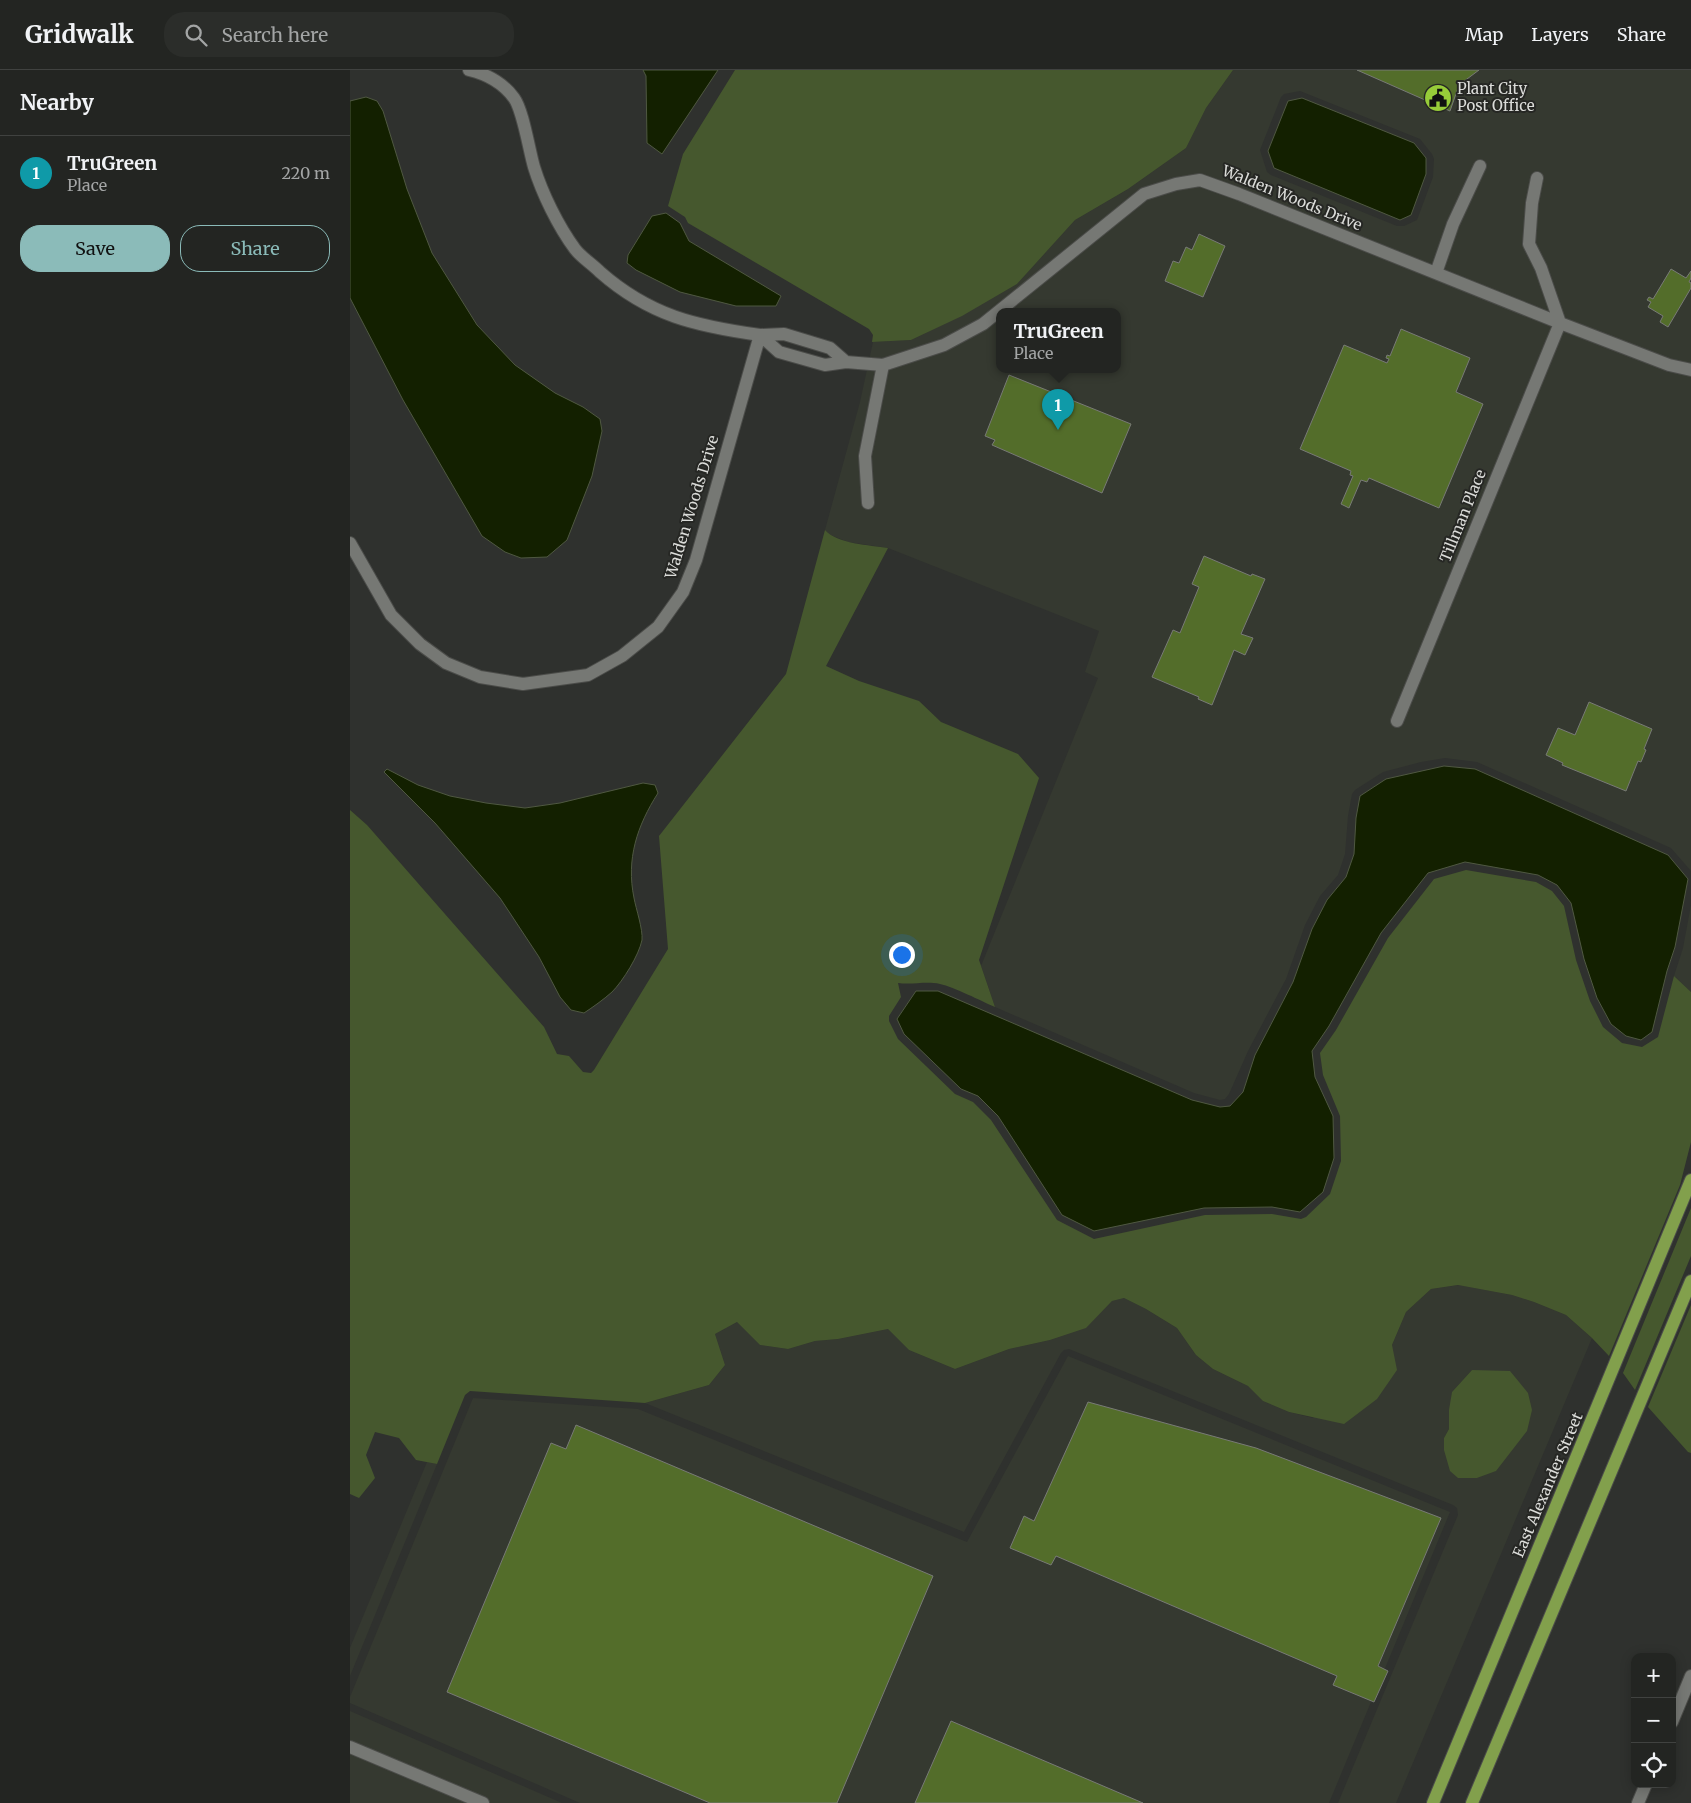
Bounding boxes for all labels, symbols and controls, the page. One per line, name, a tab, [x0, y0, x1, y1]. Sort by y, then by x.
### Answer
search box	[164, 12, 514, 57]
text: Gridwalk	[25, 19, 134, 50]
icon: search	[182, 21, 210, 49]
text: Search here	[222, 23, 328, 47]
text: Map	[1465, 23, 1503, 46]
text: Layers	[1531, 23, 1589, 46]
text: Share	[1617, 23, 1666, 46]
place label: Plant City Post Office	[1457, 79, 1535, 115]
public building icon: Plant City Post Office	[1423, 83, 1453, 113]
text: Nearby	[20, 89, 94, 116]
text: TruGreen	[67, 151, 157, 175]
street label: Walden Woods Drive	[1219, 160, 1365, 234]
text: 1	[32, 163, 40, 183]
text: 220 m	[282, 163, 330, 183]
text: Place	[67, 175, 107, 195]
button: Save	[20, 225, 170, 272]
button: Share	[180, 225, 330, 272]
popup	[996, 308, 1121, 373]
text: TruGreen	[1013, 319, 1104, 343]
text: Place	[1013, 343, 1053, 363]
pin: 1	[1042, 389, 1074, 430]
street label: Walden Woods Drive	[660, 433, 722, 582]
street label: Tillman Place	[1435, 466, 1490, 565]
your location	[889, 942, 915, 968]
street label: East Alexander Street	[1508, 1409, 1587, 1560]
map controls	[1631, 1653, 1676, 1788]
button: +	[1631, 1653, 1676, 1698]
button: −	[1631, 1698, 1676, 1743]
button: locate	[1631, 1743, 1676, 1788]

